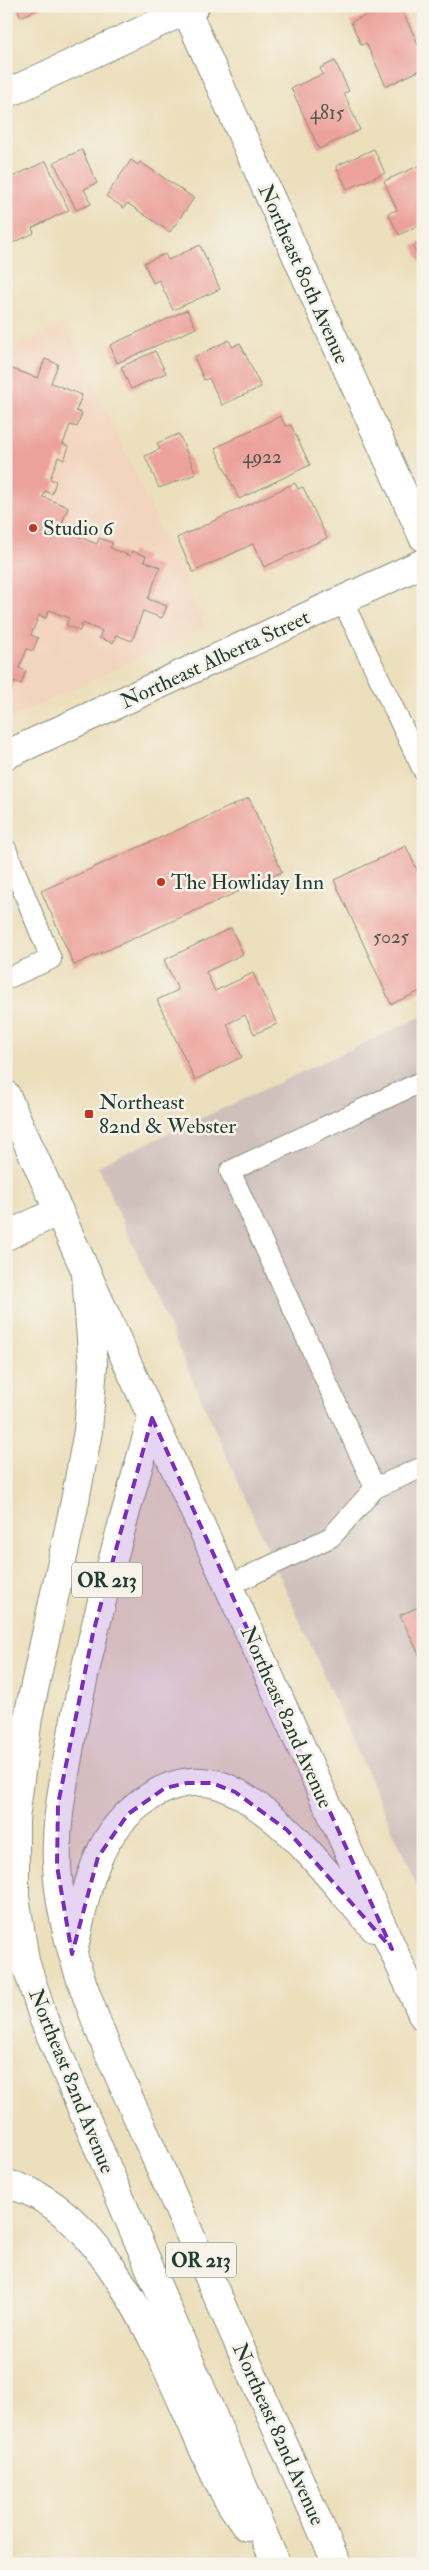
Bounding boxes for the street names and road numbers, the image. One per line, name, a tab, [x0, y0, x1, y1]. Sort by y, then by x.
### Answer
street label: Northeast 80th Avenue	[252, 180, 355, 368]
street label: Northeast Alberta Street	[116, 604, 314, 715]
road number: OR 213	[72, 1562, 142, 1598]
street label: Northeast 82nd Avenue	[234, 1622, 339, 1813]
street label: Northeast 82nd Avenue	[22, 1985, 121, 2178]
road number: OR 213	[166, 2242, 236, 2278]
street label: Northeast 82nd Avenue	[226, 2339, 331, 2530]

